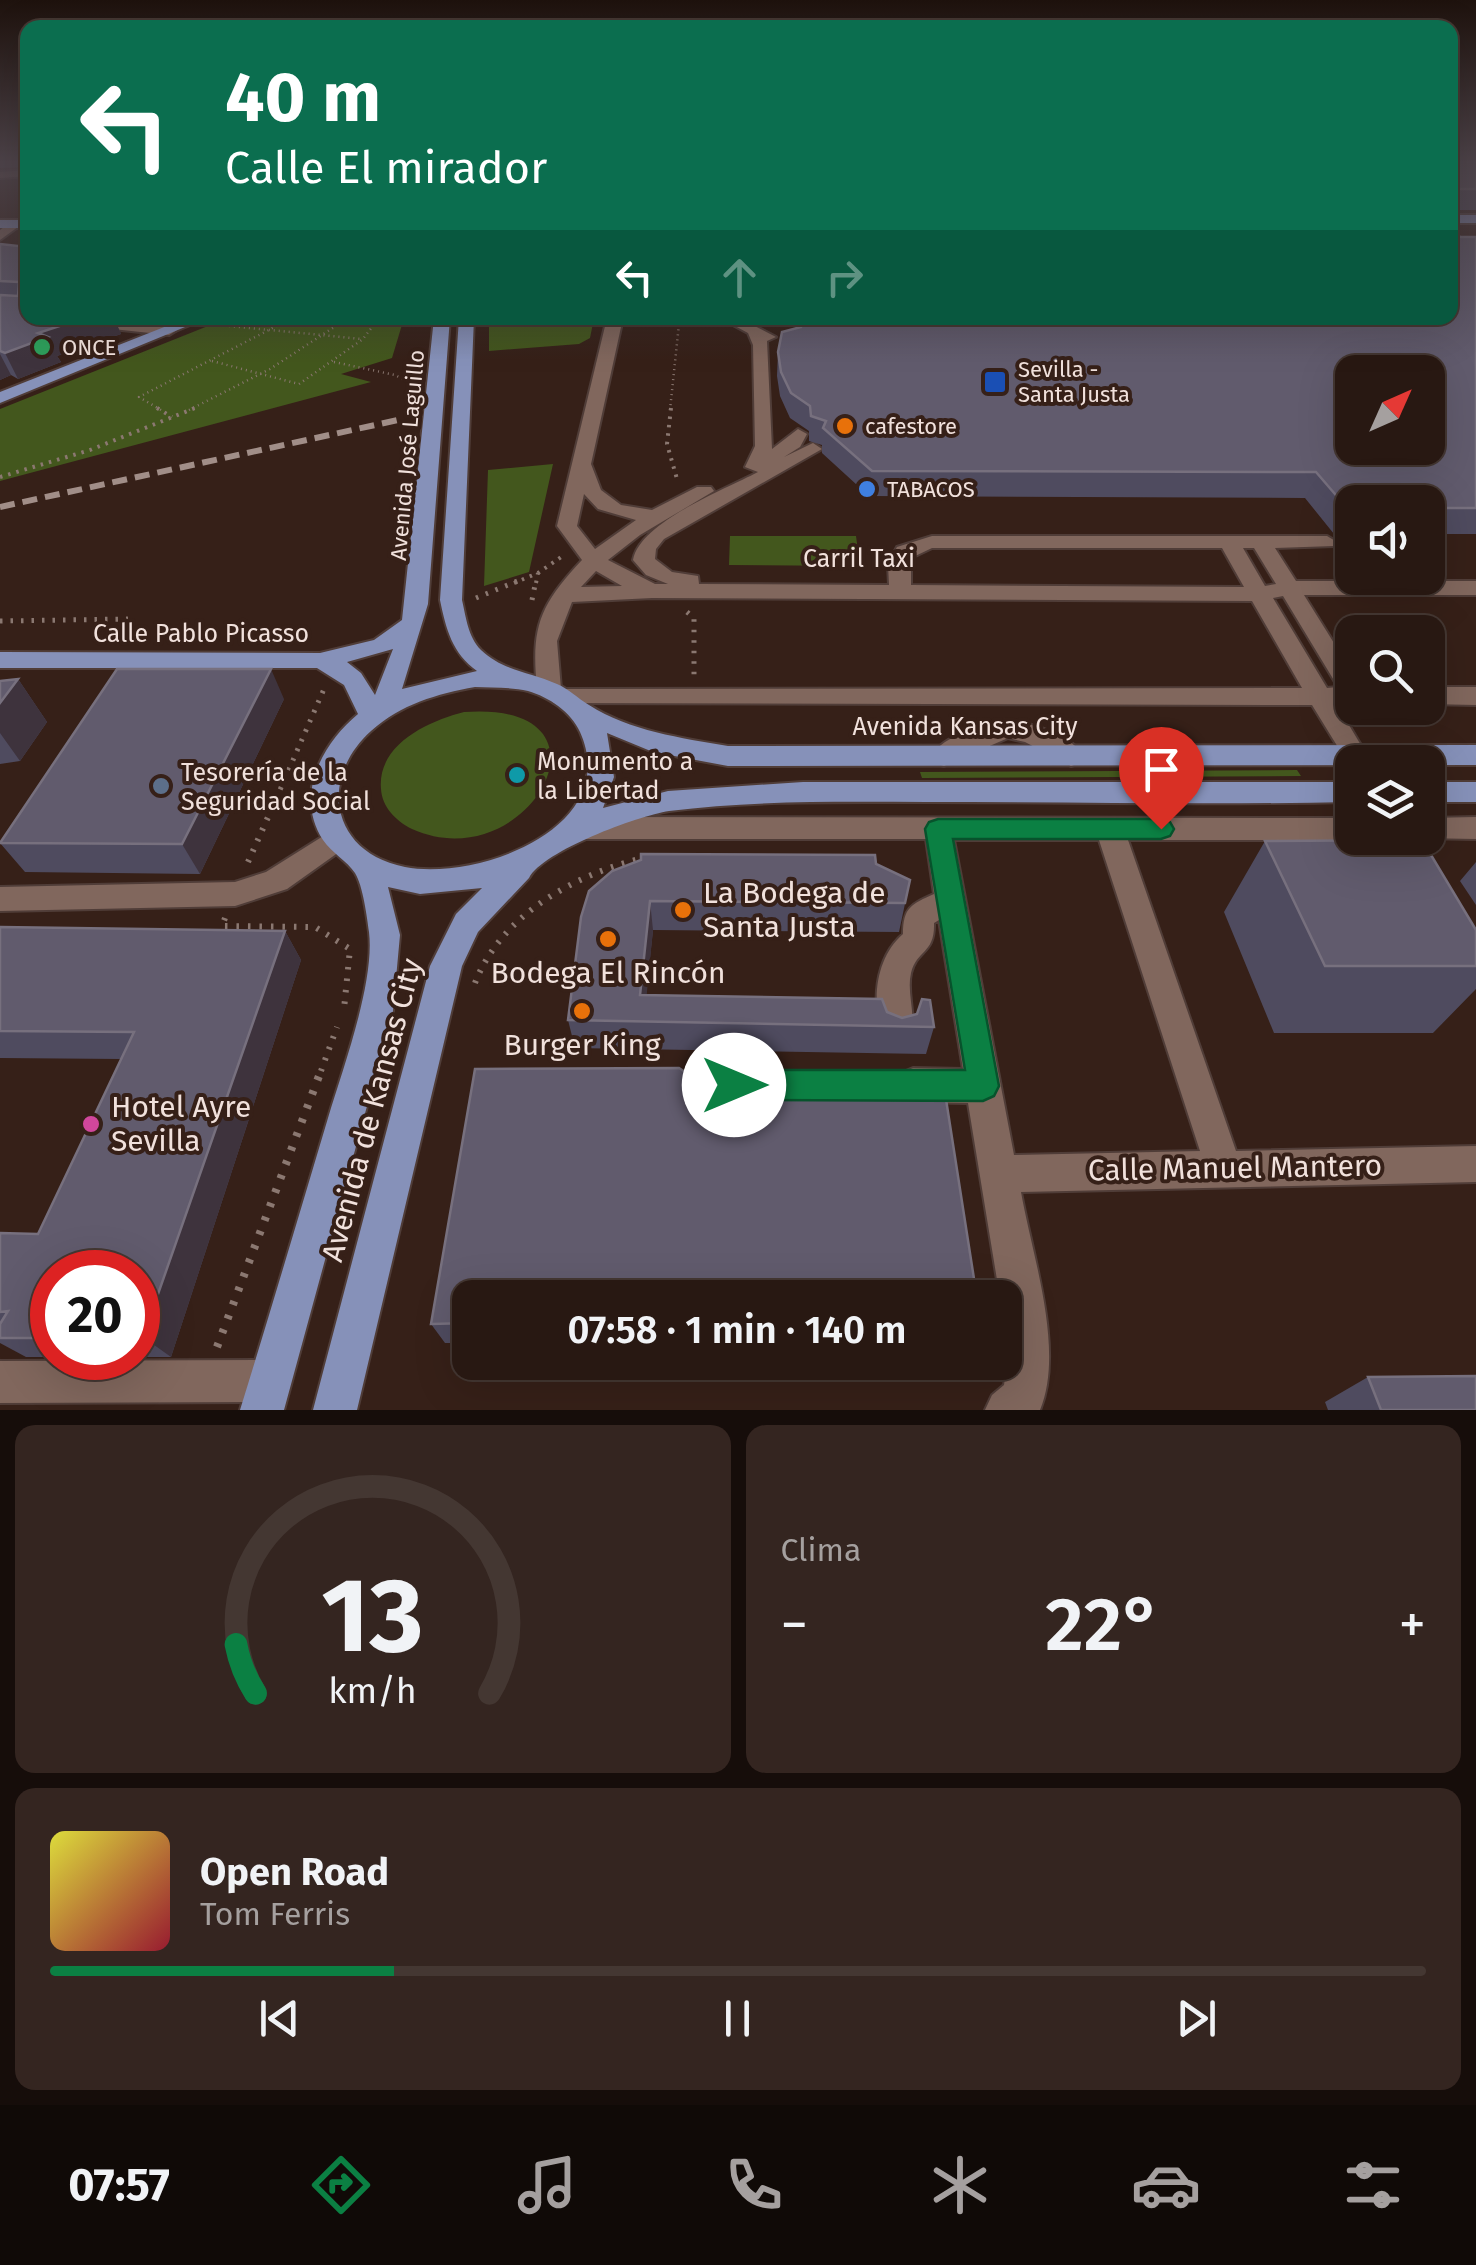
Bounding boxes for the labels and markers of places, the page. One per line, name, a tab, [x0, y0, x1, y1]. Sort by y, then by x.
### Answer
place label: ONCE	[62, 334, 116, 361]
marker: ONCE	[31, 336, 53, 358]
place label: Sevilla - Santa Justa	[1018, 356, 1130, 408]
marker: Sevilla - Santa Justa	[982, 369, 1008, 395]
place label: cafestore	[865, 413, 957, 440]
marker: cafestore	[834, 415, 856, 437]
place label: TABACOS	[887, 476, 975, 503]
marker: TABACOS	[856, 478, 878, 500]
pin	[1119, 727, 1204, 830]
place label: Monumento a la Libertad	[537, 747, 693, 806]
place label: Tesorería de la Seguridad Social	[181, 758, 370, 817]
marker: Monumento a la Libertad	[506, 764, 528, 786]
marker: Tesorería de la Seguridad Social	[150, 775, 172, 797]
place label: La Bodega de Santa Justa	[703, 875, 886, 945]
marker: La Bodega de Santa Justa	[672, 899, 694, 921]
marker: Bodega El Rincón	[597, 928, 619, 950]
place label: Bodega El Rincón	[491, 955, 725, 991]
marker: Burger King	[571, 1000, 593, 1022]
place label: Burger King	[503, 1027, 661, 1063]
place label: Hotel Ayre Sevilla	[111, 1089, 251, 1159]
marker: Hotel Ayre Sevilla	[80, 1113, 102, 1135]

